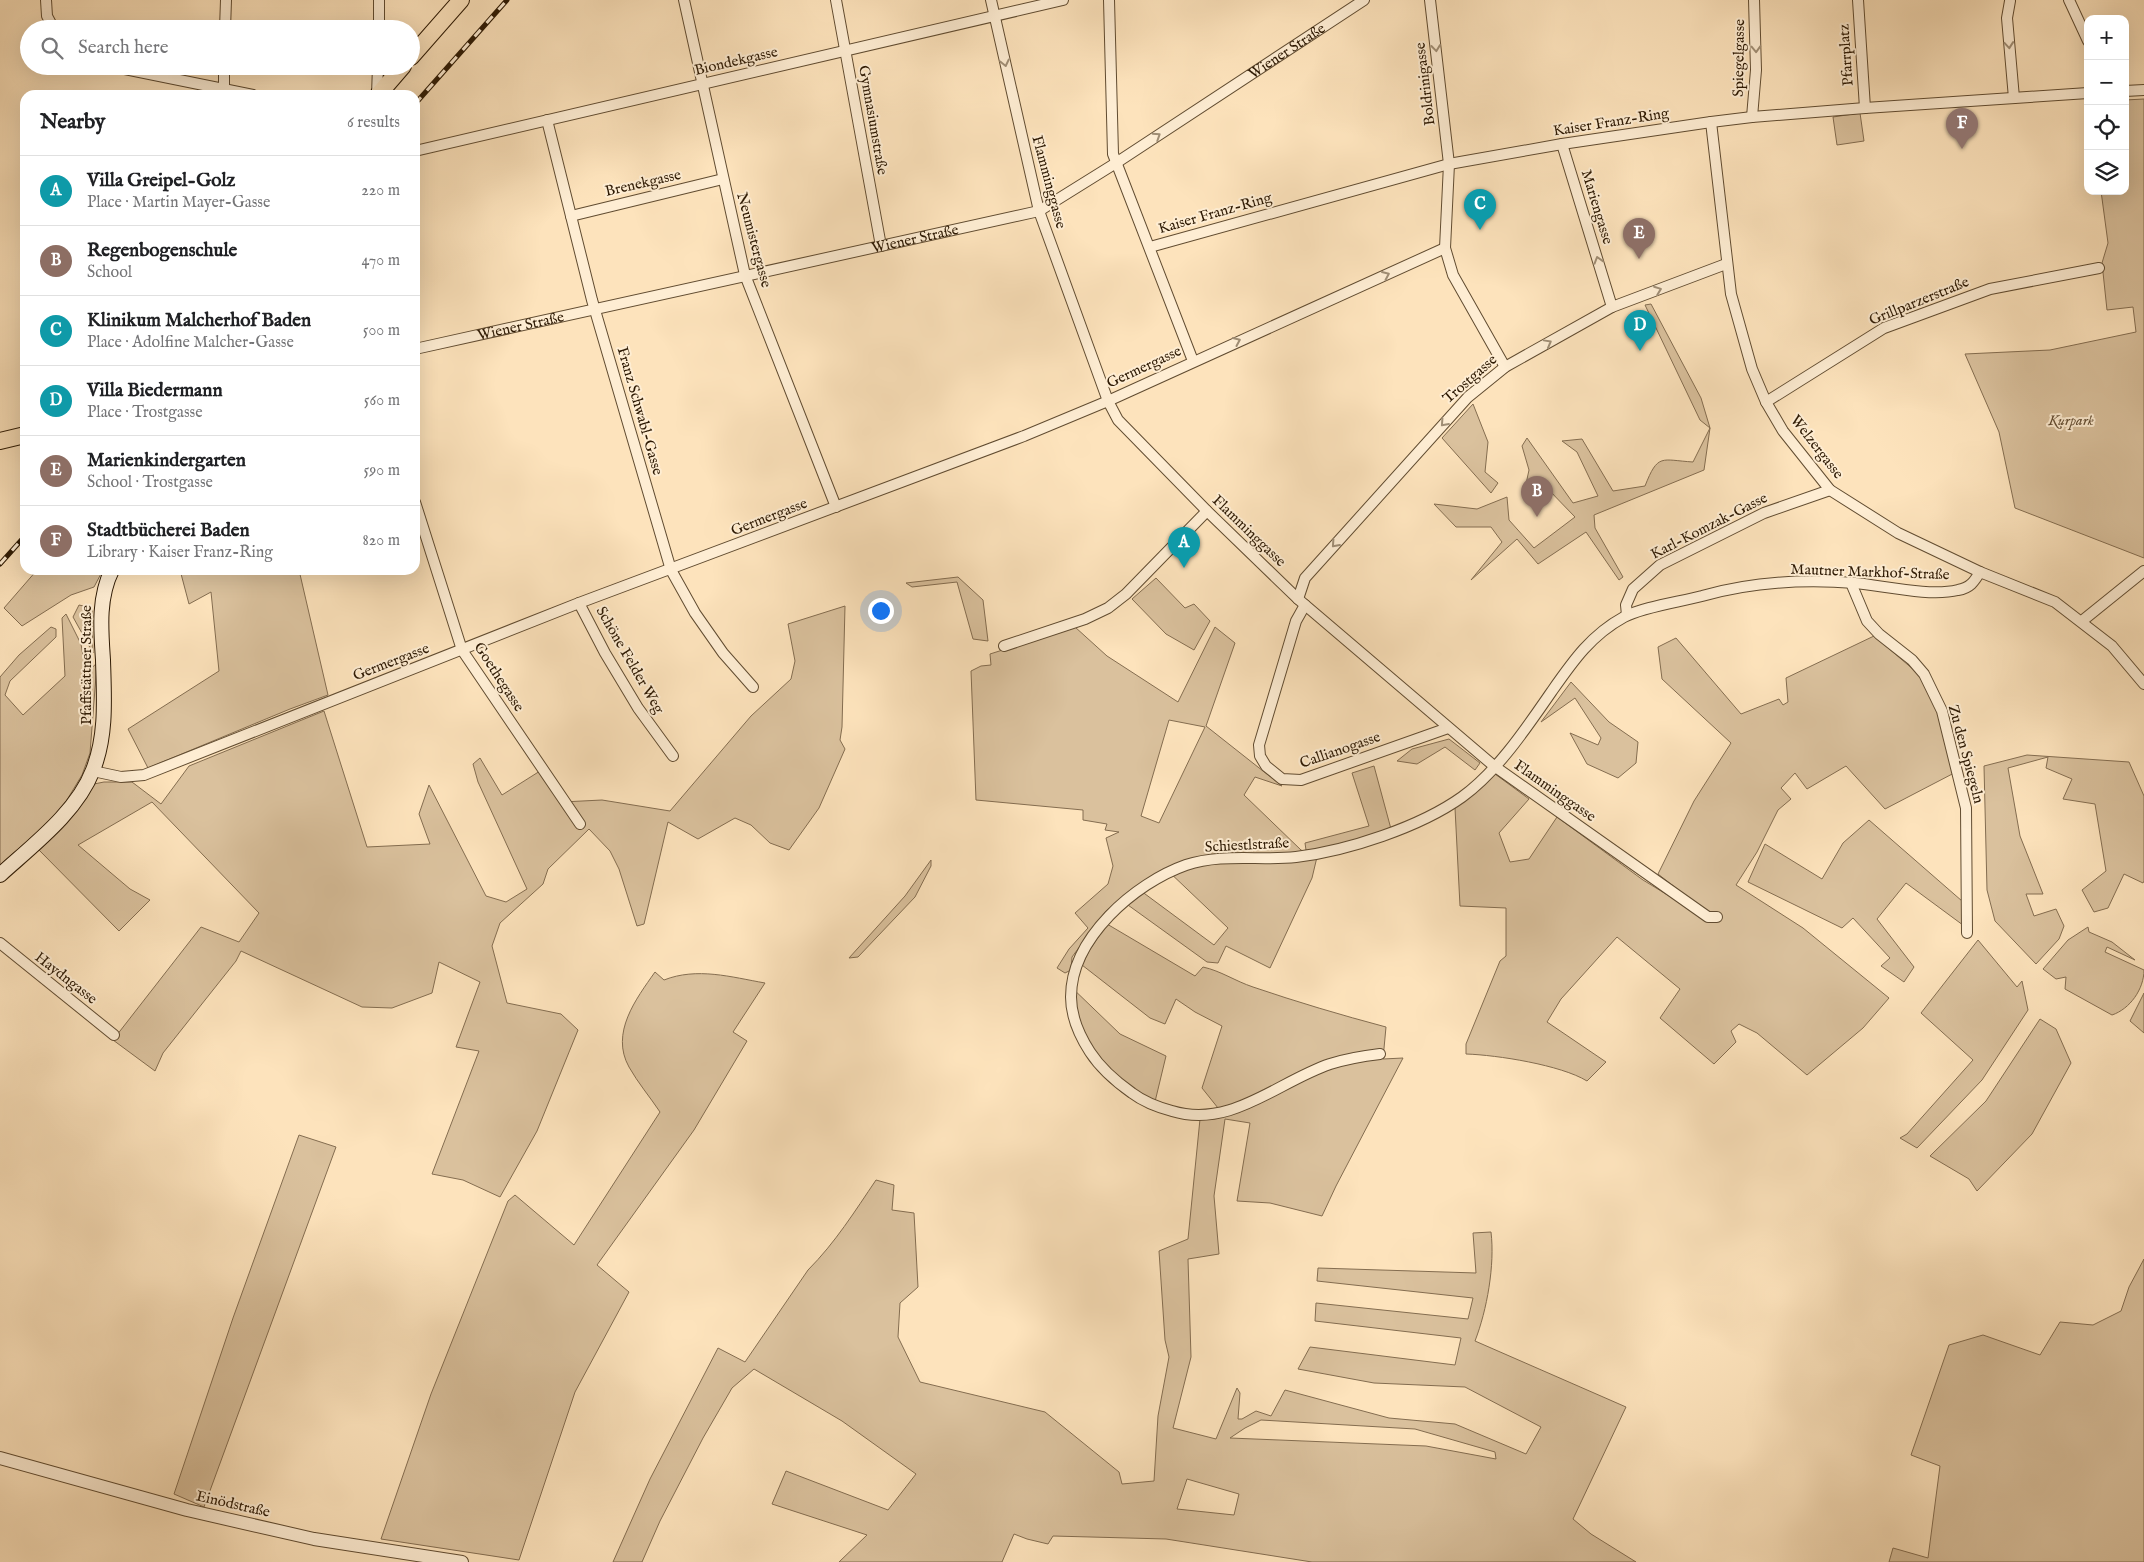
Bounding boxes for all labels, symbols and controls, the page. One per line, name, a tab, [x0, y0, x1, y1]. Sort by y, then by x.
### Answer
map controls	[2084, 15, 2129, 195]
button: +	[2084, 15, 2129, 60]
street label: Wiener Straße	[1245, 19, 1329, 83]
street label: Spiegelgasse	[1729, 19, 1749, 97]
search box	[20, 20, 420, 75]
street label: Pfarrplatz	[1834, 23, 1858, 87]
icon: search	[38, 34, 66, 62]
text: Search here	[78, 36, 169, 60]
street label: Boldrinigasse	[1410, 41, 1440, 127]
one-way arrow	[2004, 41, 2015, 49]
street label: Biondekgasse	[693, 42, 780, 80]
one-way arrow	[1430, 45, 1441, 53]
one-way arrow	[1750, 45, 1761, 53]
one-way arrow	[999, 59, 1010, 68]
button: −	[2084, 60, 2129, 105]
street label: Gymnasiumstraße	[854, 64, 892, 176]
street label: Kaiser Franz-Ring	[1552, 103, 1671, 141]
button: locate	[2084, 105, 2129, 150]
pin: F	[1946, 108, 1978, 149]
text: Nearby	[40, 109, 105, 136]
text: 6 results	[347, 113, 400, 133]
street label: Flamminggasse	[1027, 133, 1071, 231]
one-way arrow	[1151, 133, 1161, 142]
button: layers	[2084, 150, 2129, 195]
street label: Brenekgasse	[603, 165, 683, 201]
street label: Mariengasse	[1577, 167, 1617, 247]
text: Villa Greipel-Golz	[87, 169, 235, 193]
text: A	[51, 181, 61, 201]
text: 220 m	[361, 181, 400, 201]
street label: Kaiser Franz-Ring	[1156, 188, 1275, 238]
pin: C	[1464, 189, 1496, 230]
street label: Neumistergasse	[732, 190, 776, 290]
text: Place · Martin Mayer-Gasse	[87, 193, 270, 213]
pin: E	[1623, 218, 1655, 259]
street label: Wiener Straße	[870, 220, 960, 257]
text: Regenbogenschule	[87, 239, 237, 263]
text: B	[51, 251, 61, 271]
text: 470 m	[361, 251, 400, 271]
one-way arrow	[1594, 257, 1604, 265]
text: School	[87, 263, 132, 283]
one-way arrow	[1381, 270, 1390, 281]
street label: Grillparzerstraße	[1866, 272, 1972, 330]
one-way arrow	[1653, 286, 1662, 296]
street label: Wiener Straße	[475, 307, 566, 344]
text: Klinikum Malcherhof Baden	[87, 309, 311, 333]
pin: D	[1624, 310, 1656, 351]
text: C	[50, 321, 62, 341]
text: 500 m	[363, 321, 400, 341]
text: Place · Adolfine Malcher-Gasse	[87, 333, 294, 353]
one-way arrow	[1232, 336, 1241, 347]
one-way arrow	[1542, 339, 1551, 349]
street label: Germergasse	[1104, 341, 1185, 393]
street label: Franz Schwabl-Gasse	[613, 345, 667, 477]
street label: Trostgasse	[1439, 350, 1501, 408]
text: Villa Biedermann	[87, 379, 223, 403]
text: D	[50, 391, 62, 411]
text: 560 m	[364, 391, 400, 411]
text: Place · Trostgasse	[87, 403, 203, 423]
street label: Welzergasse	[1786, 411, 1848, 483]
park label: Kurpark	[2047, 411, 2094, 430]
one-way arrow	[1441, 418, 1450, 427]
text: Marienkindergarten	[87, 449, 246, 473]
text: E	[50, 461, 62, 481]
text: 590 m	[364, 461, 400, 481]
text: School · Trostgasse	[87, 473, 213, 493]
pin: B	[1521, 476, 1553, 517]
street label: Karl-Komzak-Gasse	[1647, 488, 1771, 564]
street label: Flamminggasse	[1208, 491, 1290, 571]
street label: Germergasse	[728, 494, 810, 540]
text: Stadtbücherei Baden	[87, 519, 250, 543]
pin: A	[1168, 527, 1200, 568]
text: F	[51, 531, 61, 551]
text: 820 m	[363, 531, 400, 551]
one-way arrow	[1332, 539, 1341, 548]
text: Library · Kaiser Franz-Ring	[87, 543, 273, 563]
street label: Mautner Markhof-Straße	[1790, 560, 1950, 584]
your location	[868, 598, 894, 624]
street label: Schöne Felder Weg	[592, 603, 669, 718]
street label: Pfaffstättner Straße	[77, 605, 96, 725]
street label: Germergasse	[350, 639, 432, 685]
street label: Goethegasse	[470, 639, 529, 715]
street label: Zu den Spiegeln	[1944, 703, 1988, 805]
street label: Callianogasse	[1297, 727, 1383, 773]
street label: Flamminggasse	[1510, 756, 1600, 826]
street label: Schiestlstraße	[1204, 833, 1290, 857]
street label: Haydngasse	[31, 948, 101, 1008]
street label: Einödstraße	[194, 1486, 272, 1522]

